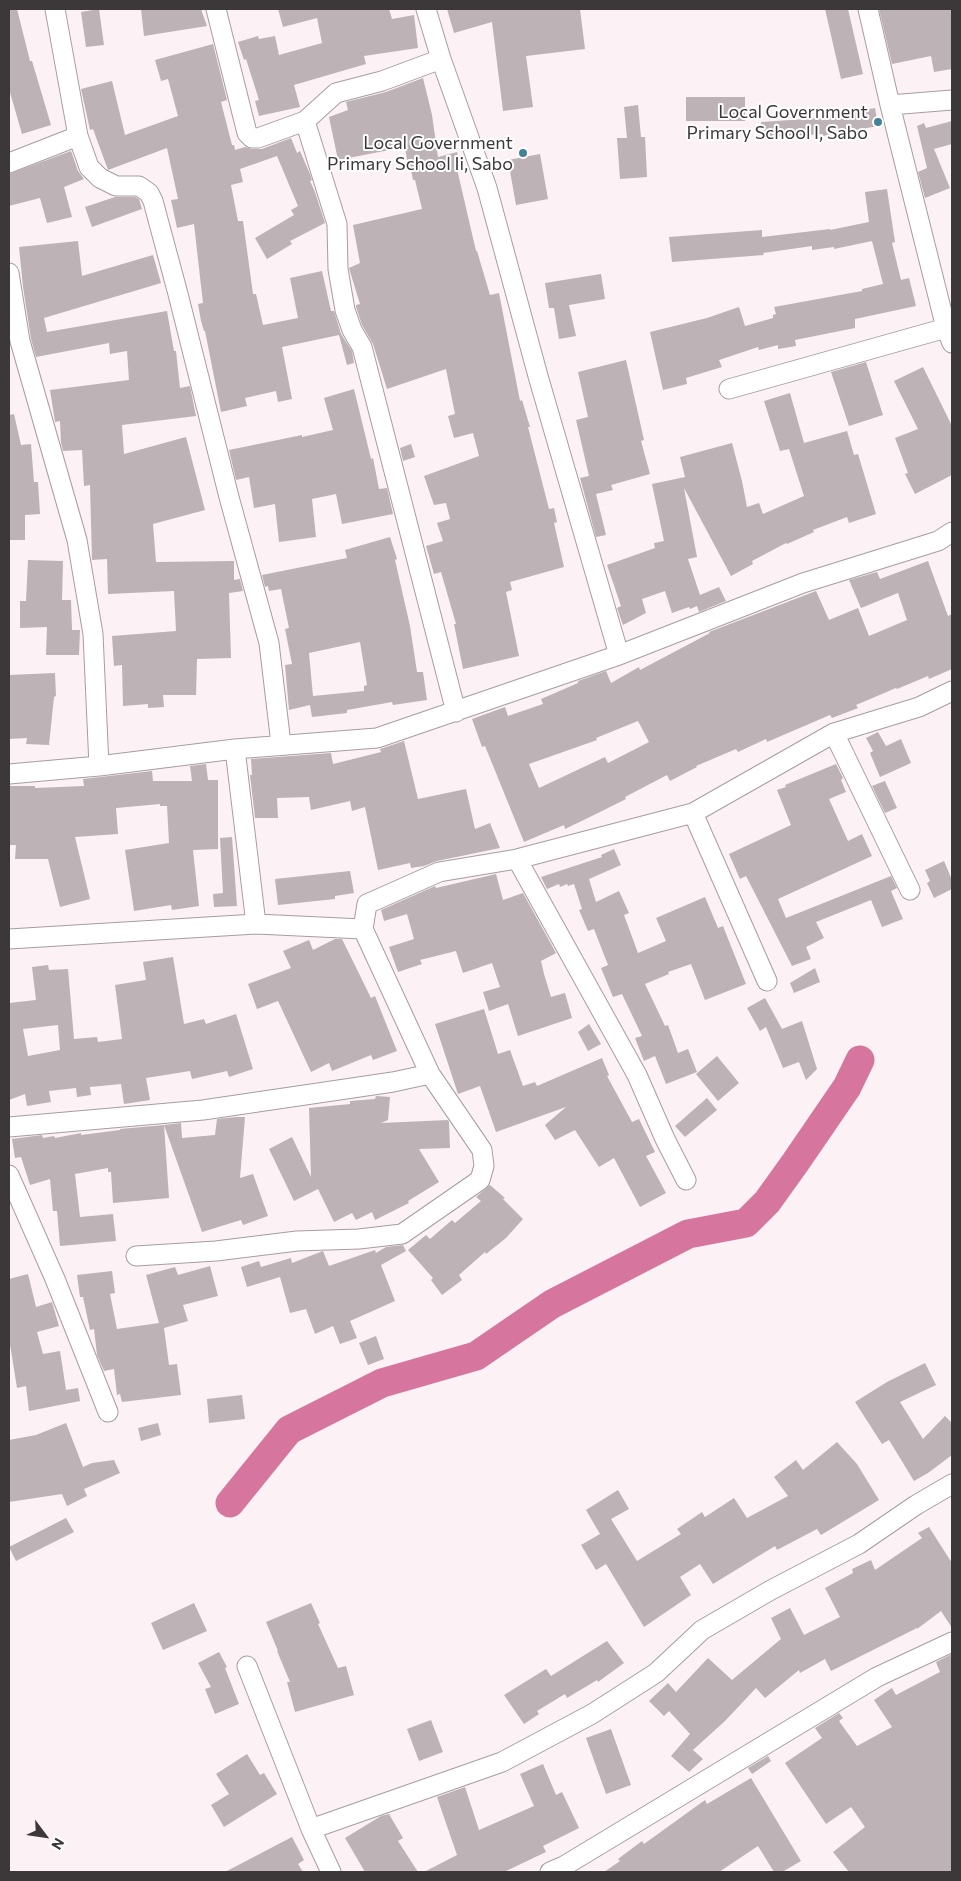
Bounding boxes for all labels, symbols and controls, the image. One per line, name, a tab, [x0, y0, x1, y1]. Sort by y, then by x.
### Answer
place label: Local Government Primary School I, Sabo	[687, 101, 868, 144]
marker: Local Government Primary School I, Sabo	[872, 116, 884, 128]
place label: Local Government Primary School Ii, Sabo	[327, 132, 513, 174]
marker: Local Government Primary School Ii, Sabo	[517, 147, 529, 159]
north arrow	[20, 1811, 70, 1861]
text: N	[48, 1835, 68, 1853]

